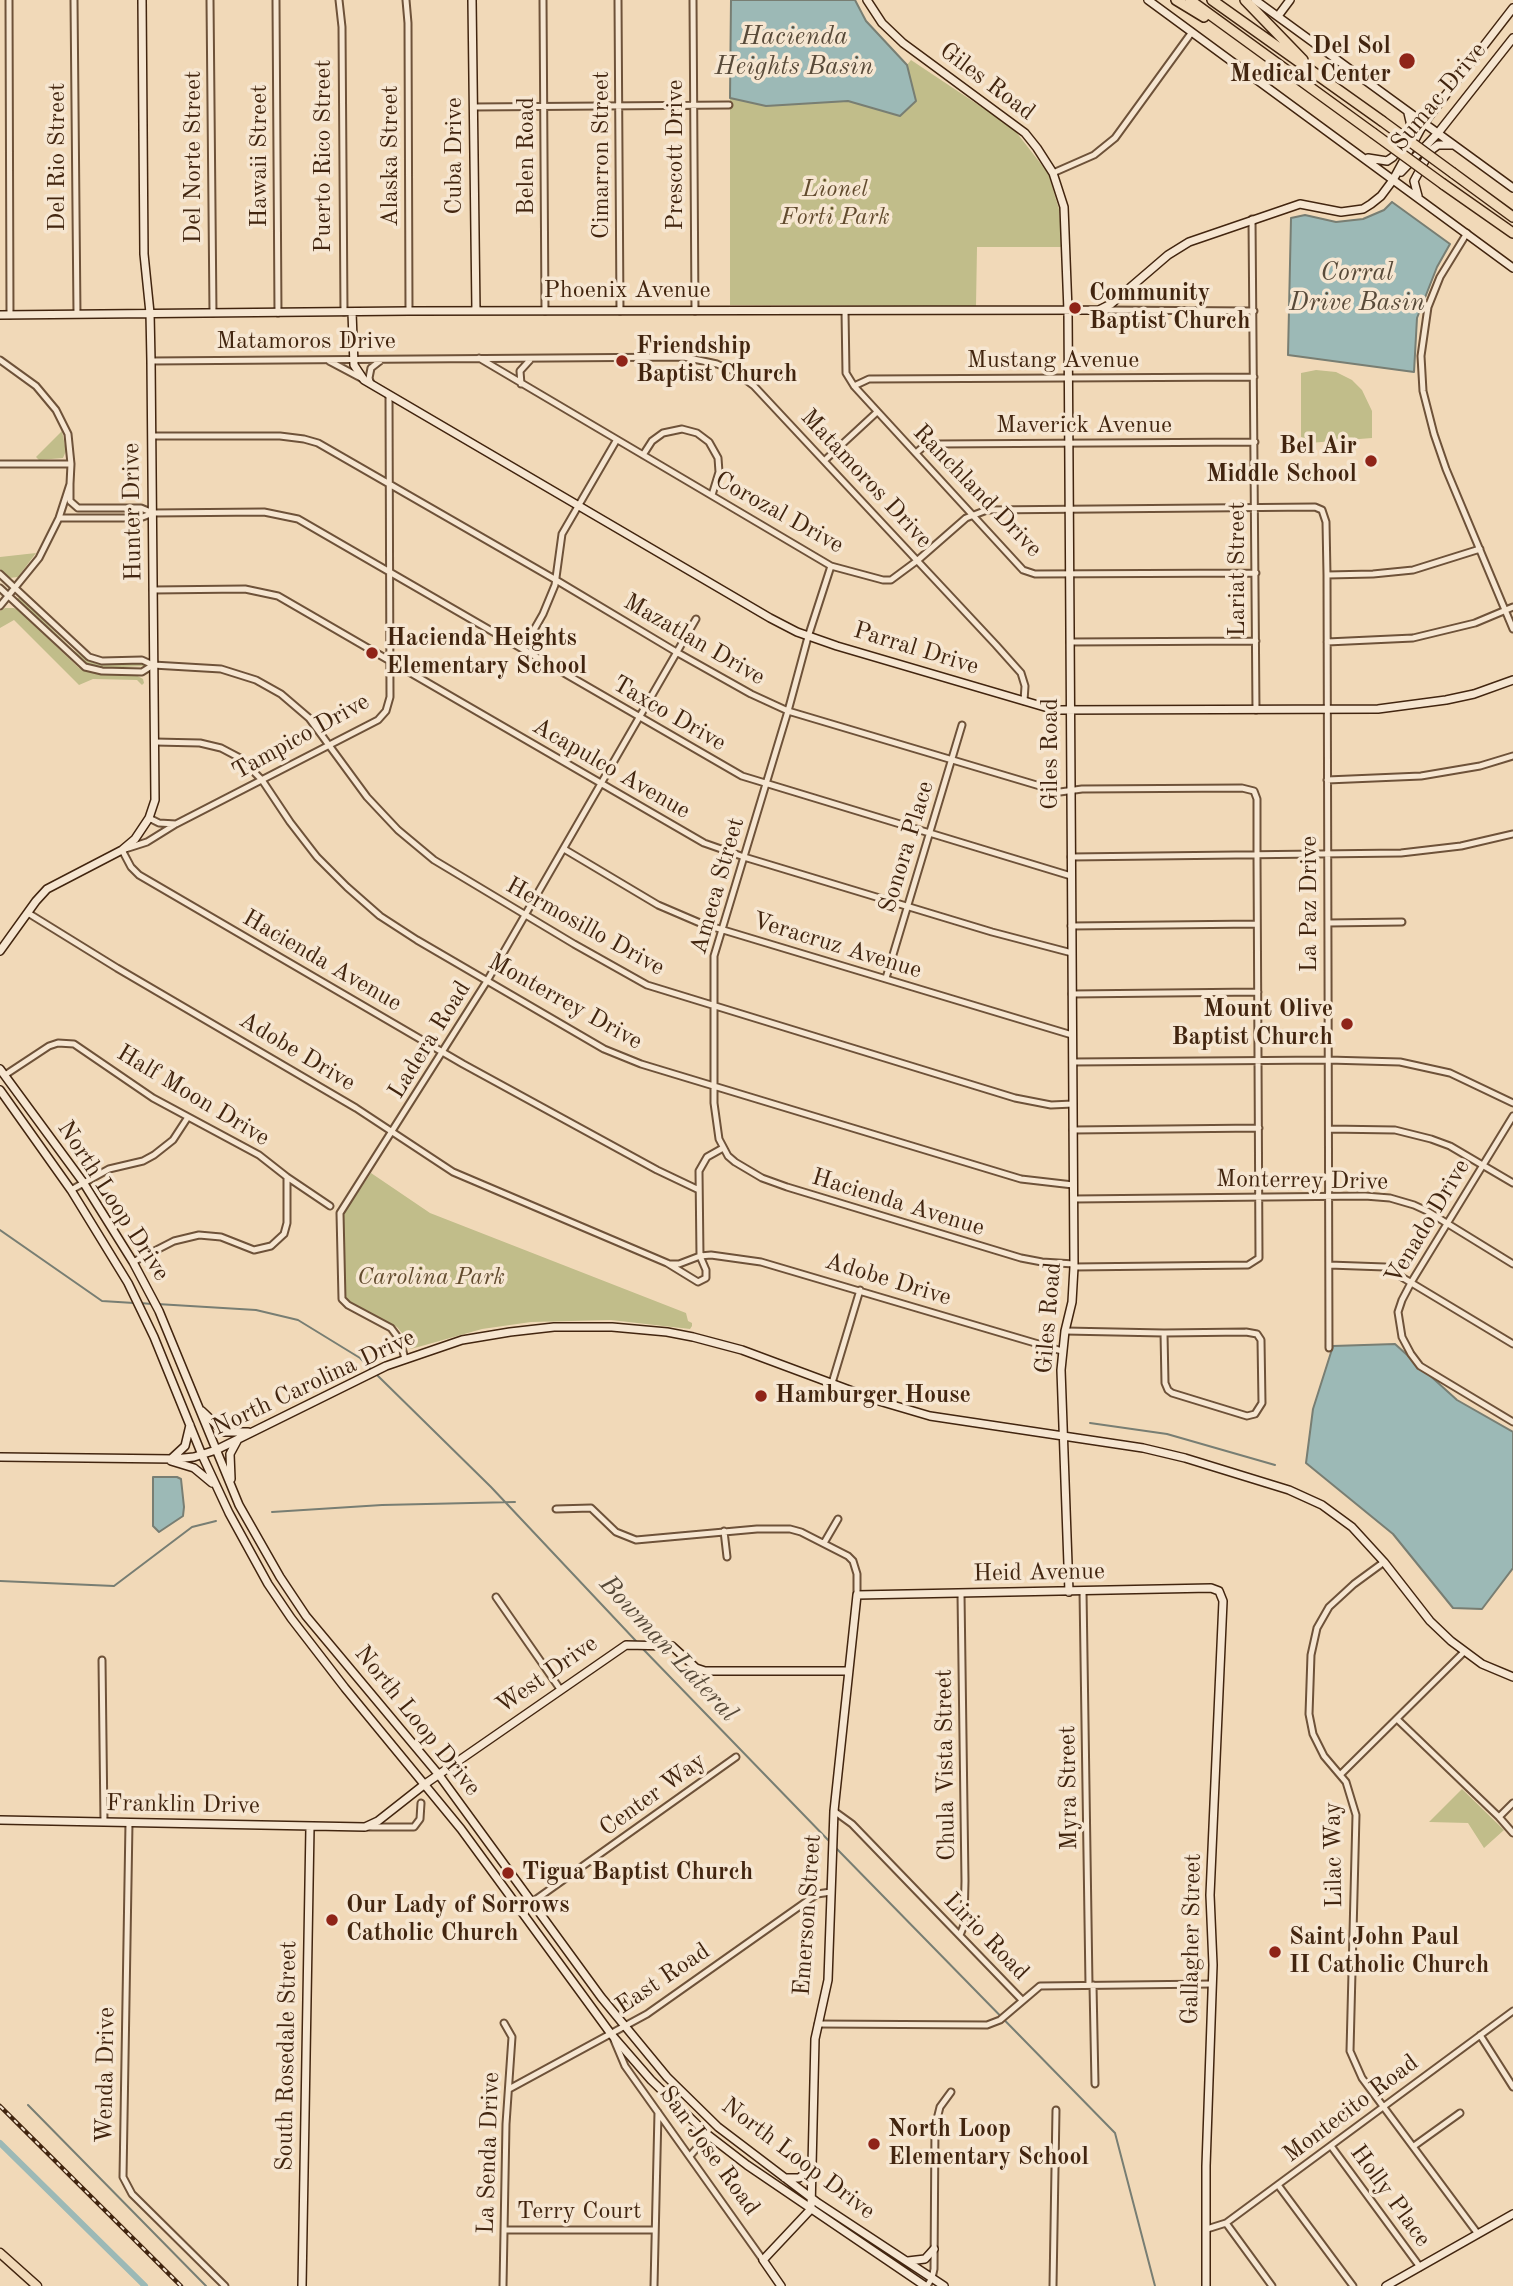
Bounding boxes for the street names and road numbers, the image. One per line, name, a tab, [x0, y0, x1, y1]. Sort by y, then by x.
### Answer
street label: Giles Road	[934, 37, 1040, 127]
street label: Sumac Drive	[1385, 37, 1493, 157]
street label: Puerto Rico Street	[310, 59, 338, 253]
street label: Del Norte Street	[180, 71, 208, 243]
street label: Cimarron Street	[588, 71, 616, 239]
street label: Prescott Drive	[662, 79, 690, 231]
street label: Del Rio Street	[44, 83, 72, 231]
street label: Hawaii Street	[246, 84, 274, 228]
street label: Alaska Street	[377, 85, 405, 227]
street label: Cuba Drive	[441, 97, 469, 215]
street label: Belen Road	[513, 97, 541, 215]
street label: Phoenix Avenue	[543, 277, 711, 305]
street label: Matamoros Drive	[216, 328, 396, 356]
street label: Mustang Avenue	[967, 347, 1139, 375]
street label: Matamoros Drive	[794, 403, 938, 555]
street label: Maverick Avenue	[996, 412, 1172, 440]
street label: Ranchland Drive	[906, 419, 1048, 563]
street label: Hunter Drive	[117, 443, 149, 581]
street label: Corozal Drive	[709, 466, 849, 560]
street label: Lariat Street	[1224, 502, 1252, 636]
street label: Mazatlan Drive	[618, 588, 770, 692]
street label: Parral Drive	[850, 616, 982, 682]
street label: Taxco Drive	[607, 670, 731, 758]
street label: Tampico Drive	[227, 687, 375, 787]
street label: Giles Road	[1037, 698, 1065, 810]
street label: Acapulco Avenue	[527, 712, 695, 826]
street label: Sonora Place	[873, 778, 941, 916]
street label: Ameca Street	[685, 814, 751, 958]
street label: La Paz Drive	[1296, 836, 1324, 972]
street label: Hermosillo Drive	[501, 872, 669, 982]
street label: Hacienda Avenue	[237, 904, 407, 1018]
street label: Veracruz Avenue	[749, 907, 925, 985]
street label: Monterrey Drive	[483, 948, 647, 1056]
street label: Ladera Road	[382, 976, 478, 1104]
street label: Adobe Drive	[234, 1006, 360, 1098]
street label: Half Moon Drive	[111, 1039, 275, 1153]
street label: North Loop Drive	[51, 1116, 175, 1286]
street label: Venado Drive	[1379, 1154, 1477, 1290]
street label: Hacienda Avenue	[808, 1163, 988, 1243]
street label: Monterrey Drive	[1216, 1165, 1388, 1197]
street label: Adobe Drive	[821, 1247, 955, 1313]
street label: Giles Road	[1030, 1261, 1068, 1375]
street label: North Carolina Drive	[208, 1323, 420, 1443]
street label: Heid Avenue	[973, 1557, 1105, 1589]
street label: West Drive	[491, 1629, 603, 1721]
street label: North Loop Drive	[348, 1640, 486, 1802]
street label: Chula Vista Street	[930, 1669, 962, 1861]
street label: Myra Street	[1054, 1725, 1084, 1851]
street label: Center Way	[594, 1747, 712, 1843]
street label: Franklin Drive	[106, 1789, 260, 1821]
street label: Lilac Way	[1319, 1802, 1349, 1908]
street label: Emerson Street	[788, 1833, 828, 1997]
street label: Gallagher Street	[1176, 1853, 1208, 2025]
street label: Lirio Road	[937, 1887, 1035, 1987]
street label: East Road	[610, 1937, 716, 2021]
street label: South Rosedale Street	[271, 1940, 303, 2172]
street label: Wenda Drive	[90, 2007, 122, 2143]
street label: Montecito Road	[1278, 2049, 1424, 2169]
street label: La Senda Drive	[472, 2071, 506, 2235]
street label: San Jose Road	[652, 2081, 766, 2221]
street label: North Loop Drive	[715, 2092, 881, 2226]
street label: Holly Place	[1343, 2139, 1437, 2253]
street label: Terry Court	[517, 2198, 641, 2226]

